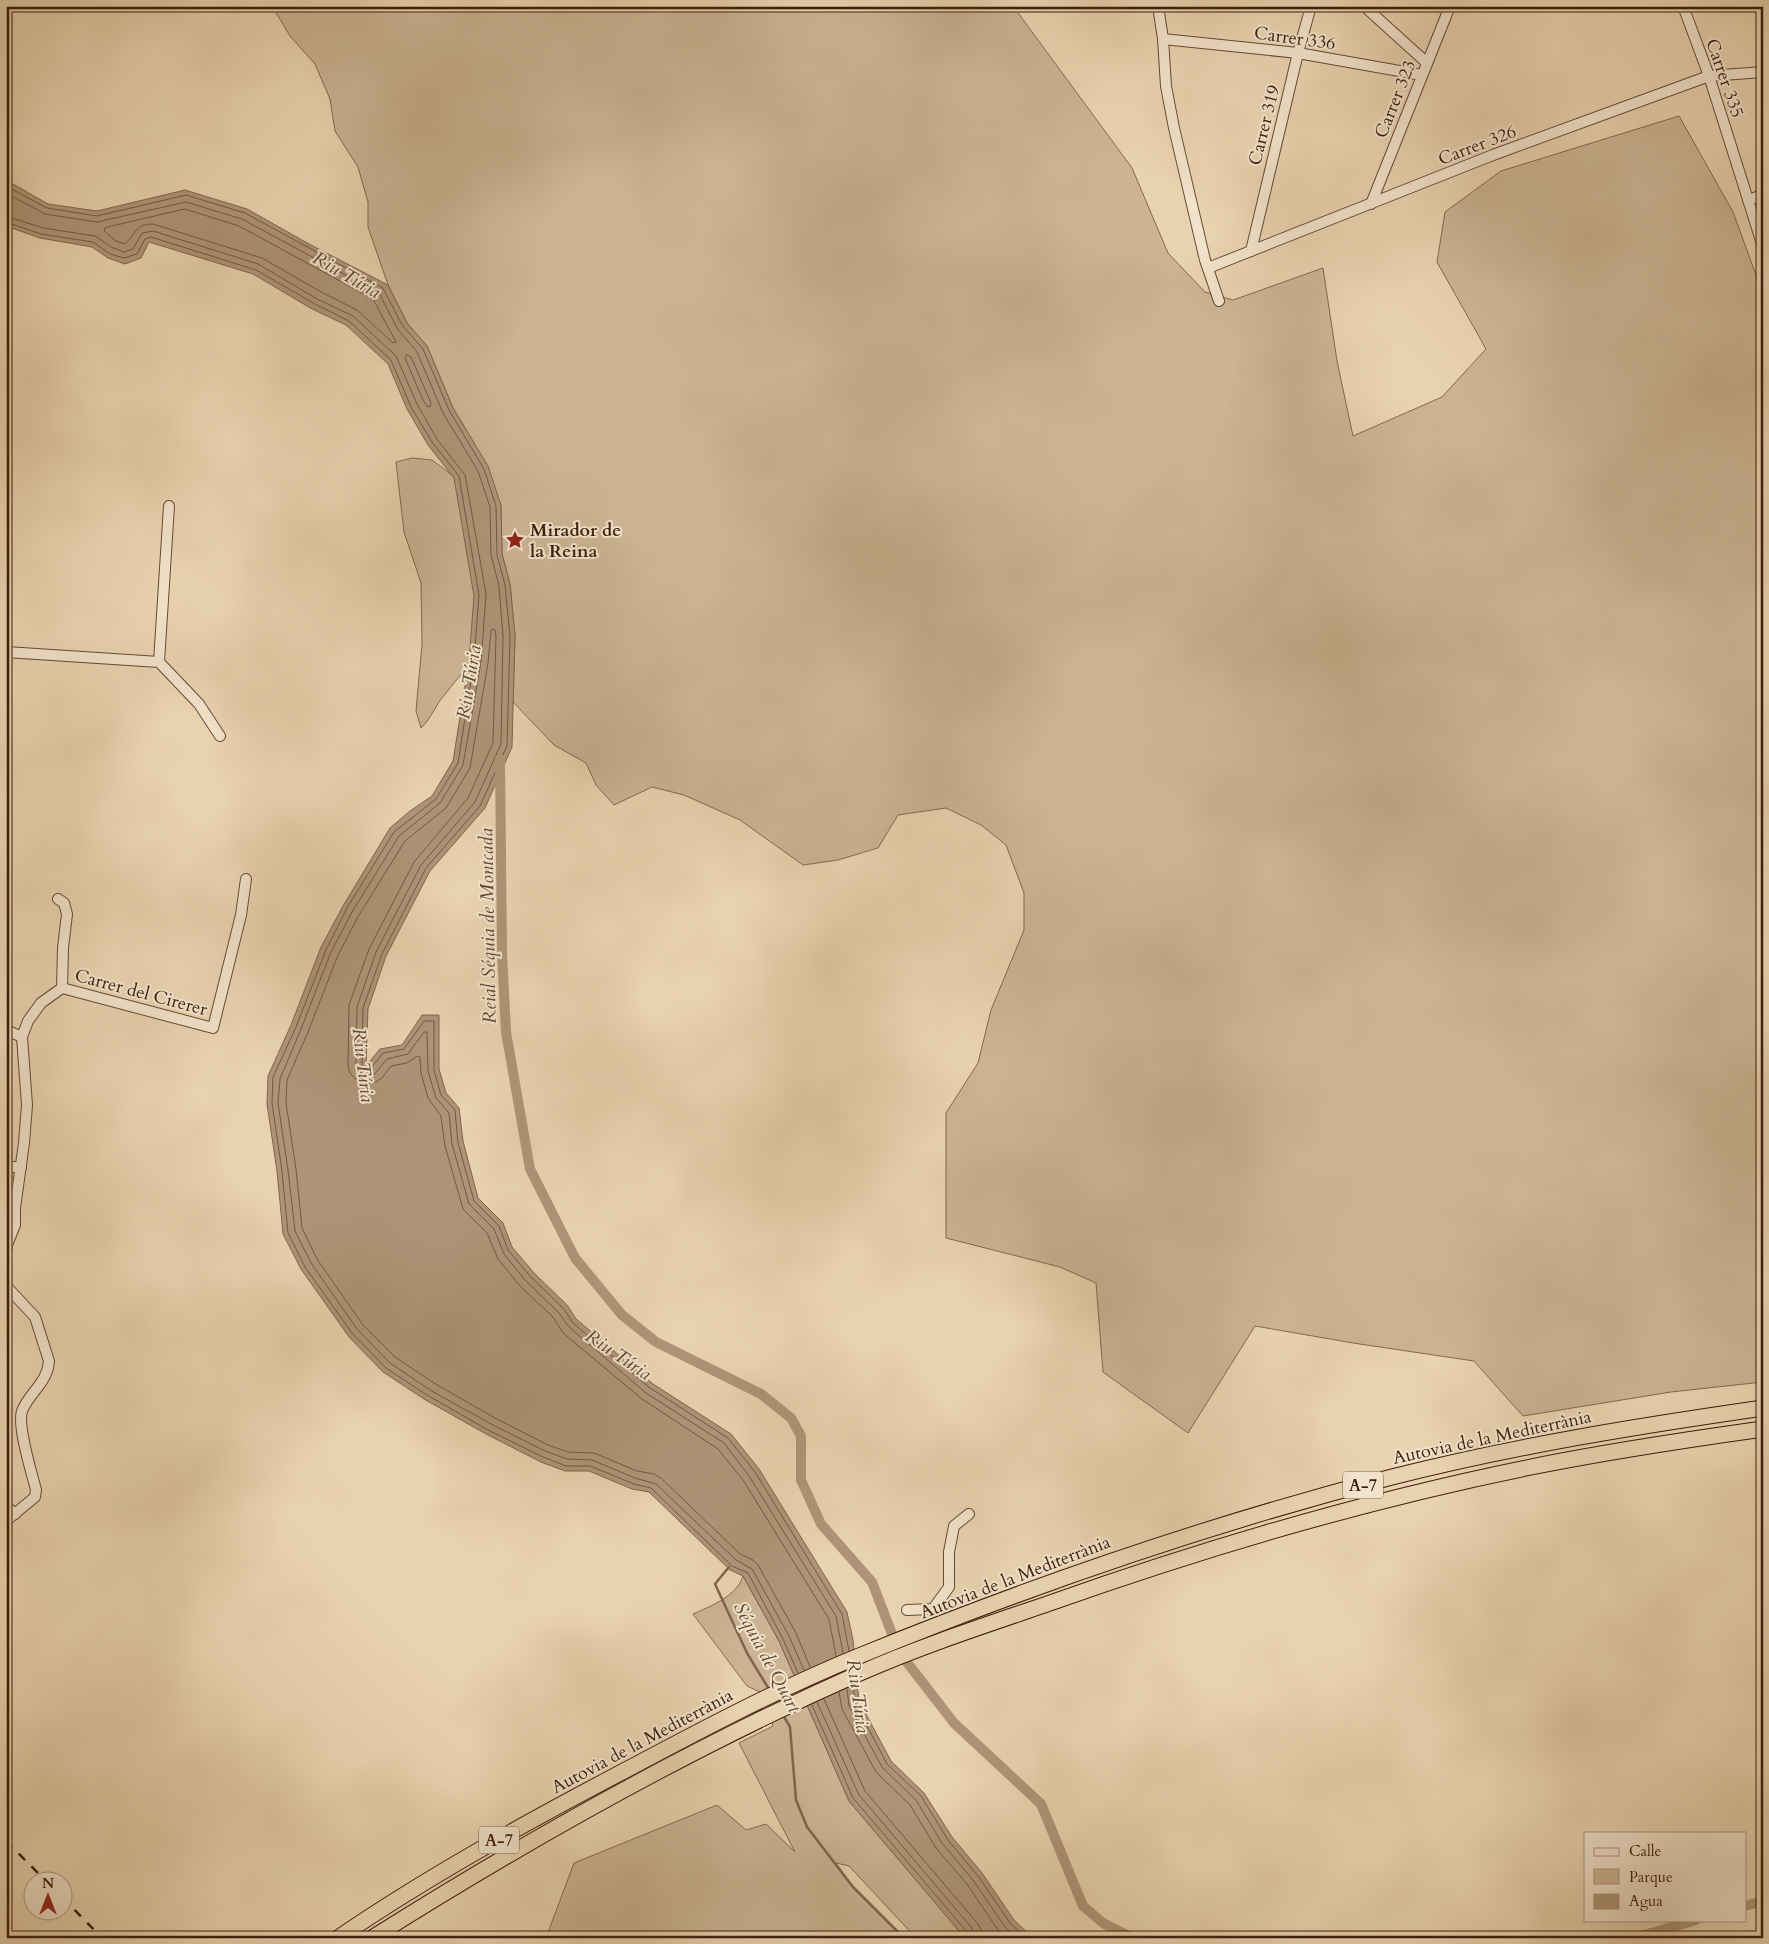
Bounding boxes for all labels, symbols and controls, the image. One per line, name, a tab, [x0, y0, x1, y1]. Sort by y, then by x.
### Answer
street label: Carrer 336	[1253, 20, 1337, 57]
street label: Carrer 335	[1699, 35, 1750, 121]
street label: Carrer 323	[1369, 57, 1422, 142]
street label: Carrer 319	[1242, 82, 1287, 168]
street label: Carrer 326	[1434, 119, 1520, 172]
water label: Riu Túria	[308, 245, 386, 305]
place label: Mirador de la Reina	[530, 518, 621, 564]
place icon: Mirador de la Reina	[504, 529, 526, 551]
water label: Riu Túria	[450, 643, 488, 721]
water label: Reial Séquia de Montcada	[473, 827, 503, 1024]
street label: Carrer del Cirerer	[72, 963, 210, 1022]
water label: Riu Túria	[346, 1026, 381, 1104]
water label: Riu Túria	[580, 1323, 657, 1387]
street label: Autovia de la Mediterrània	[1391, 1404, 1594, 1471]
road number: A-7	[1343, 1472, 1383, 1498]
street label: Autovia de la Mediterrània	[916, 1529, 1114, 1625]
water label: Séquia de Quart	[727, 1598, 807, 1718]
water label: Riu Túria	[840, 1657, 876, 1735]
street label: Autovia de la Mediterrània	[547, 1683, 738, 1800]
road number: A-7	[479, 1826, 519, 1854]
legend	[1584, 1832, 1746, 1922]
text: Calle	[1629, 1841, 1662, 1861]
text: Parque	[1629, 1867, 1673, 1887]
north arrow	[22, 1872, 72, 1922]
text: N	[42, 1874, 54, 1893]
text: Agua	[1629, 1891, 1663, 1911]

